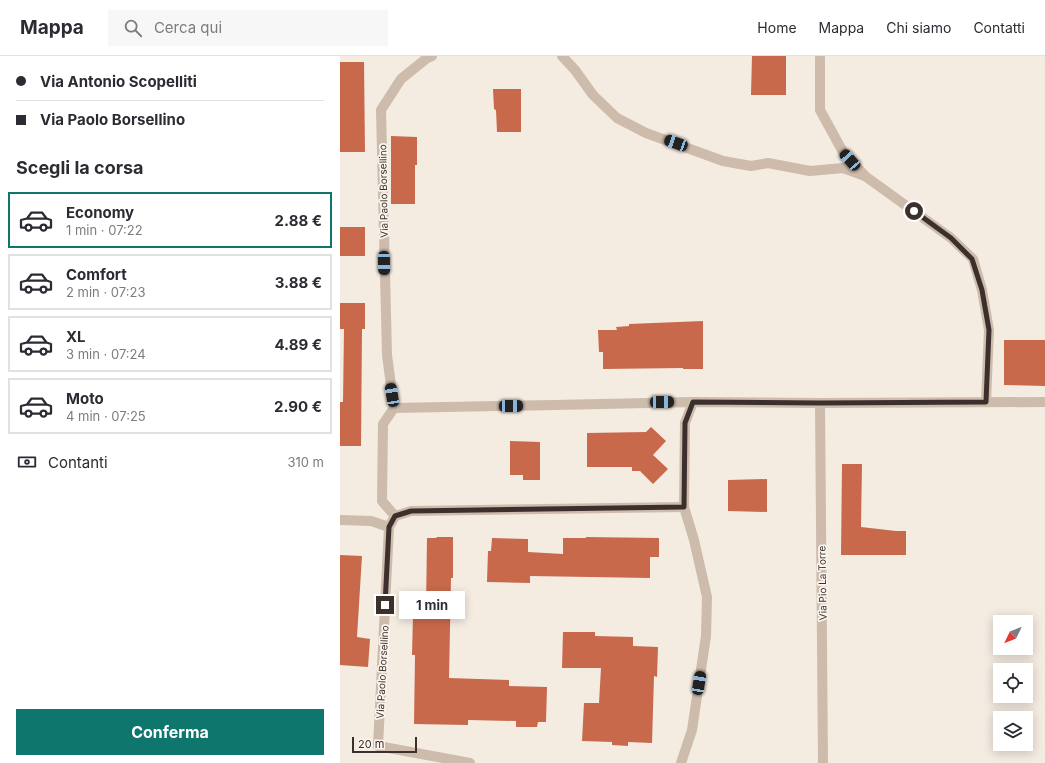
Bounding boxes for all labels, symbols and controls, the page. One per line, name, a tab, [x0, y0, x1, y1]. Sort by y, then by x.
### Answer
search box	[108, 10, 388, 46]
text: Mappa	[20, 16, 84, 39]
icon: search	[122, 17, 144, 39]
text: Cerca qui	[154, 18, 222, 37]
text: Home	[757, 19, 797, 36]
text: Mappa	[819, 19, 864, 36]
text: Chi siamo	[886, 19, 951, 36]
text: Contatti	[973, 19, 1025, 36]
text: Via Antonio Scopelliti	[40, 72, 197, 91]
text: Via Paolo Borsellino	[40, 110, 185, 129]
car	[663, 133, 689, 153]
street label: Via Paolo Borsellino	[376, 144, 390, 238]
car	[838, 147, 862, 173]
text: Scegli la corsa	[16, 157, 144, 178]
icon: car	[18, 202, 54, 238]
route start	[905, 202, 923, 220]
text: Economy	[66, 203, 134, 222]
text: 2.88 €	[275, 211, 322, 230]
text: 1 min · 07:22	[66, 222, 143, 238]
car	[378, 251, 390, 275]
icon: car	[18, 264, 54, 300]
text: Comfort	[66, 265, 127, 284]
text: 3.88 €	[275, 273, 322, 292]
text: 2 min · 07:23	[66, 284, 145, 300]
icon: car	[18, 326, 54, 362]
text: XL	[66, 327, 86, 346]
text: 4.89 €	[274, 335, 322, 354]
text: 3 min · 07:24	[66, 346, 146, 362]
car	[384, 382, 400, 408]
icon: car	[18, 388, 54, 424]
text: Moto	[66, 389, 104, 408]
car	[650, 396, 674, 408]
text: 2.90 €	[274, 397, 322, 416]
car	[499, 400, 523, 412]
text: 4 min · 07:25	[66, 408, 146, 424]
icon: cash	[16, 451, 38, 473]
text: Contanti	[48, 453, 108, 472]
text: 310 m	[287, 454, 324, 470]
street label: Via Pio La Torre	[815, 545, 829, 620]
callout: 1 min	[399, 591, 465, 619]
route end	[376, 596, 394, 614]
text: 1 min	[416, 597, 448, 613]
north arrow	[993, 615, 1033, 655]
map controls	[993, 615, 1033, 751]
street label: Via Paolo Borsellino	[374, 625, 390, 719]
button: locate	[993, 663, 1033, 703]
car	[691, 670, 707, 696]
button: Conferma	[16, 709, 324, 755]
button: layers	[993, 711, 1033, 751]
scale bar	[352, 735, 417, 754]
text: 20 m	[358, 737, 384, 751]

